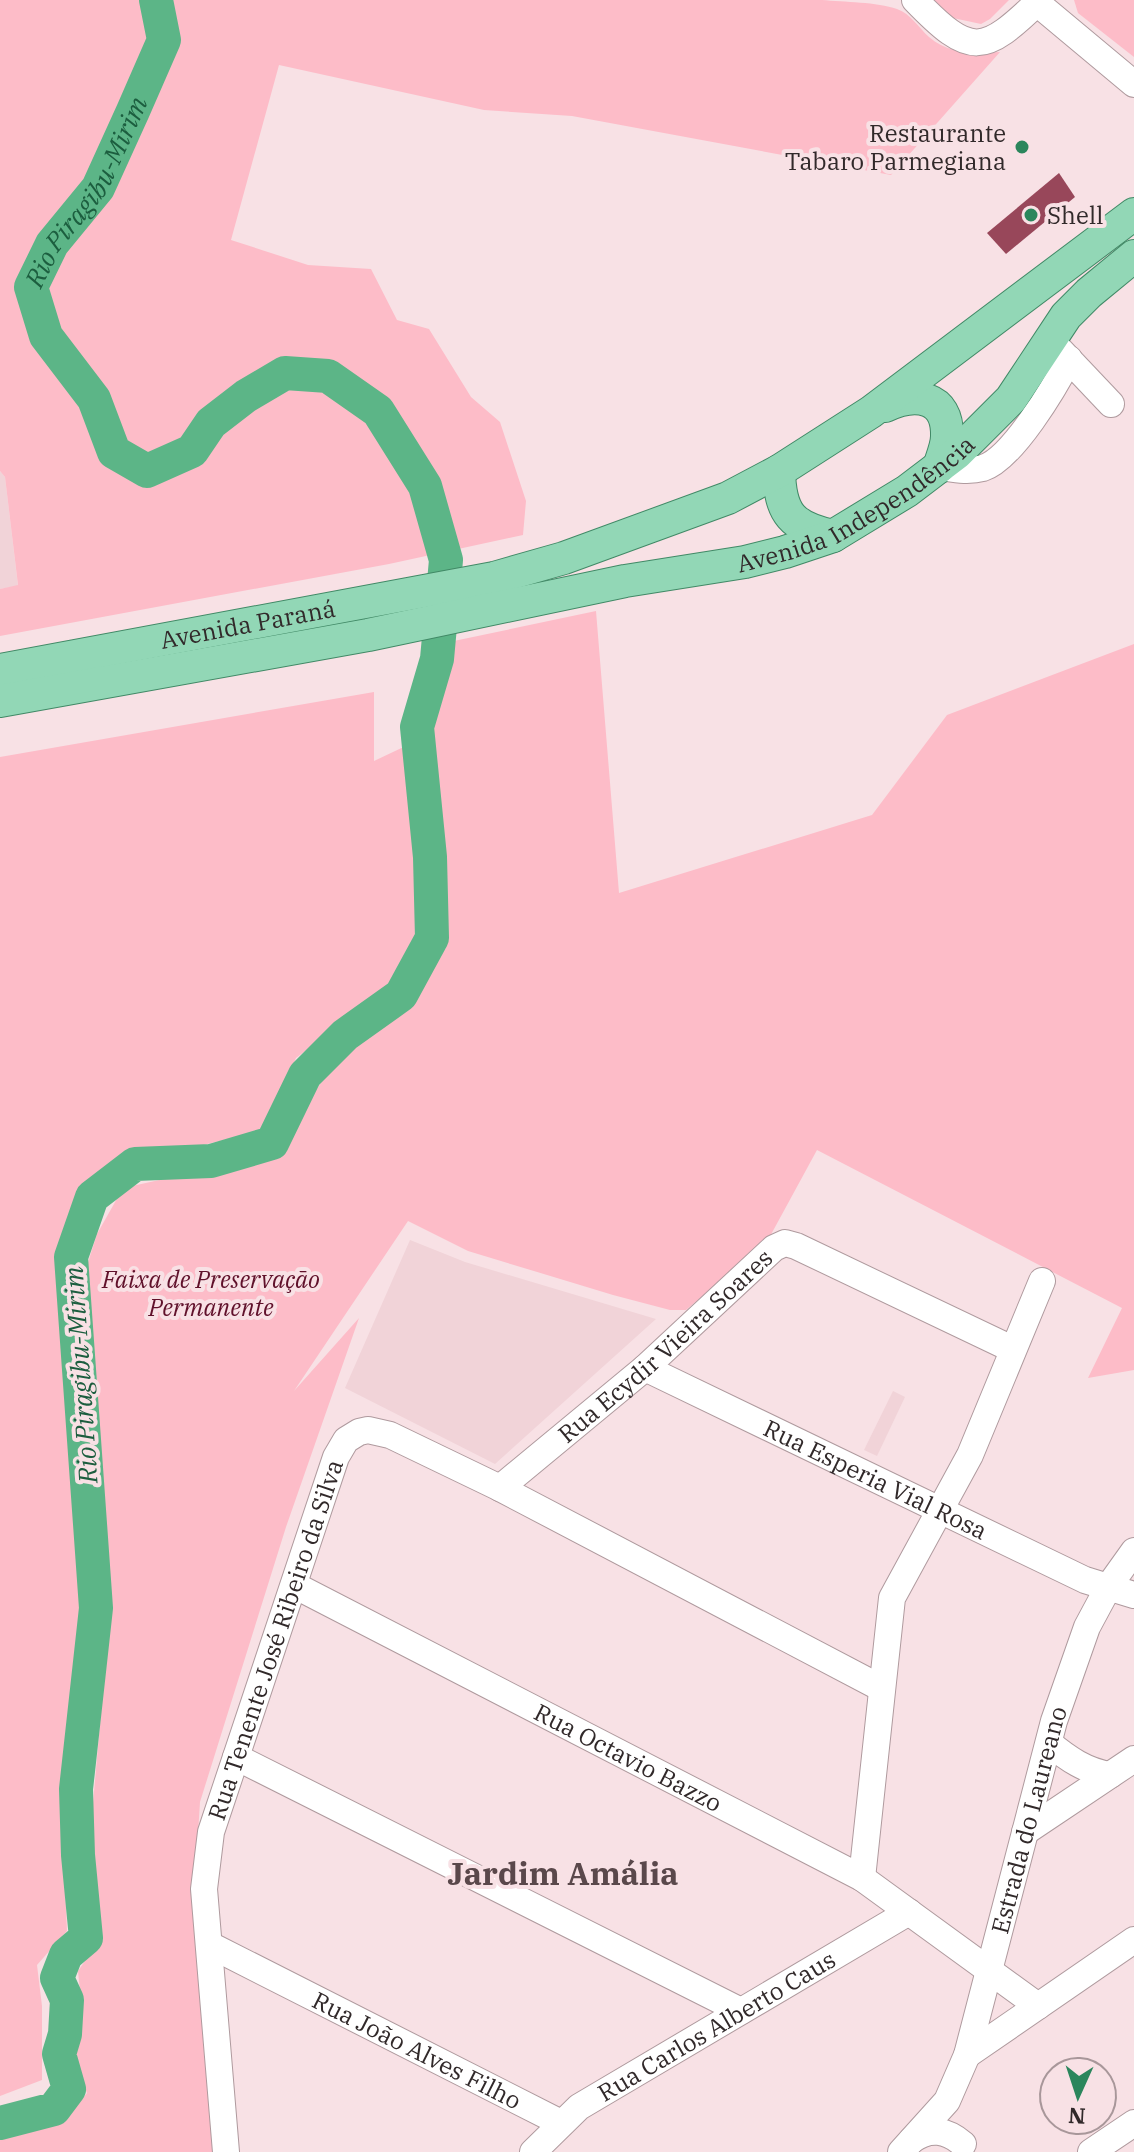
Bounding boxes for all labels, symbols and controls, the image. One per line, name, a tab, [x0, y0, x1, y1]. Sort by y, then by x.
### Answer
water label: Rio Piragibu-Mirim	[16, 91, 154, 294]
place label: Restaurante Tabaro Parmegiana	[785, 117, 1006, 177]
marker: Restaurante Tabaro Parmegiana	[1013, 138, 1031, 156]
place label: Shell	[1047, 199, 1103, 231]
marker: Shell	[1022, 206, 1040, 224]
street label: Avenida Independência	[734, 429, 981, 579]
street label: Avenida Paraná	[158, 592, 338, 656]
street label: Rua Ecydir Vieira Soares	[551, 1242, 779, 1450]
park label: Faixa de Preservação Permanente	[101, 1263, 320, 1323]
water label: Rio Piragibu-Mirim	[55, 1265, 105, 1486]
street label: Rua Esperia Vial Rosa	[759, 1412, 993, 1547]
street label: Rua Tenente José Ribeiro da Silva	[200, 1455, 350, 1824]
street label: Rua Octavio Bazzo	[529, 1696, 727, 1819]
street label: Estrada do Laureano	[983, 1702, 1074, 1937]
district label: Jardim Amália	[448, 1852, 678, 1894]
street label: Rua Carlos Alberto Caus	[592, 1943, 841, 2108]
street label: Rua João Alves Filho	[307, 1984, 527, 2116]
north arrow	[1038, 2056, 1118, 2136]
text: N	[1067, 2102, 1086, 2131]

